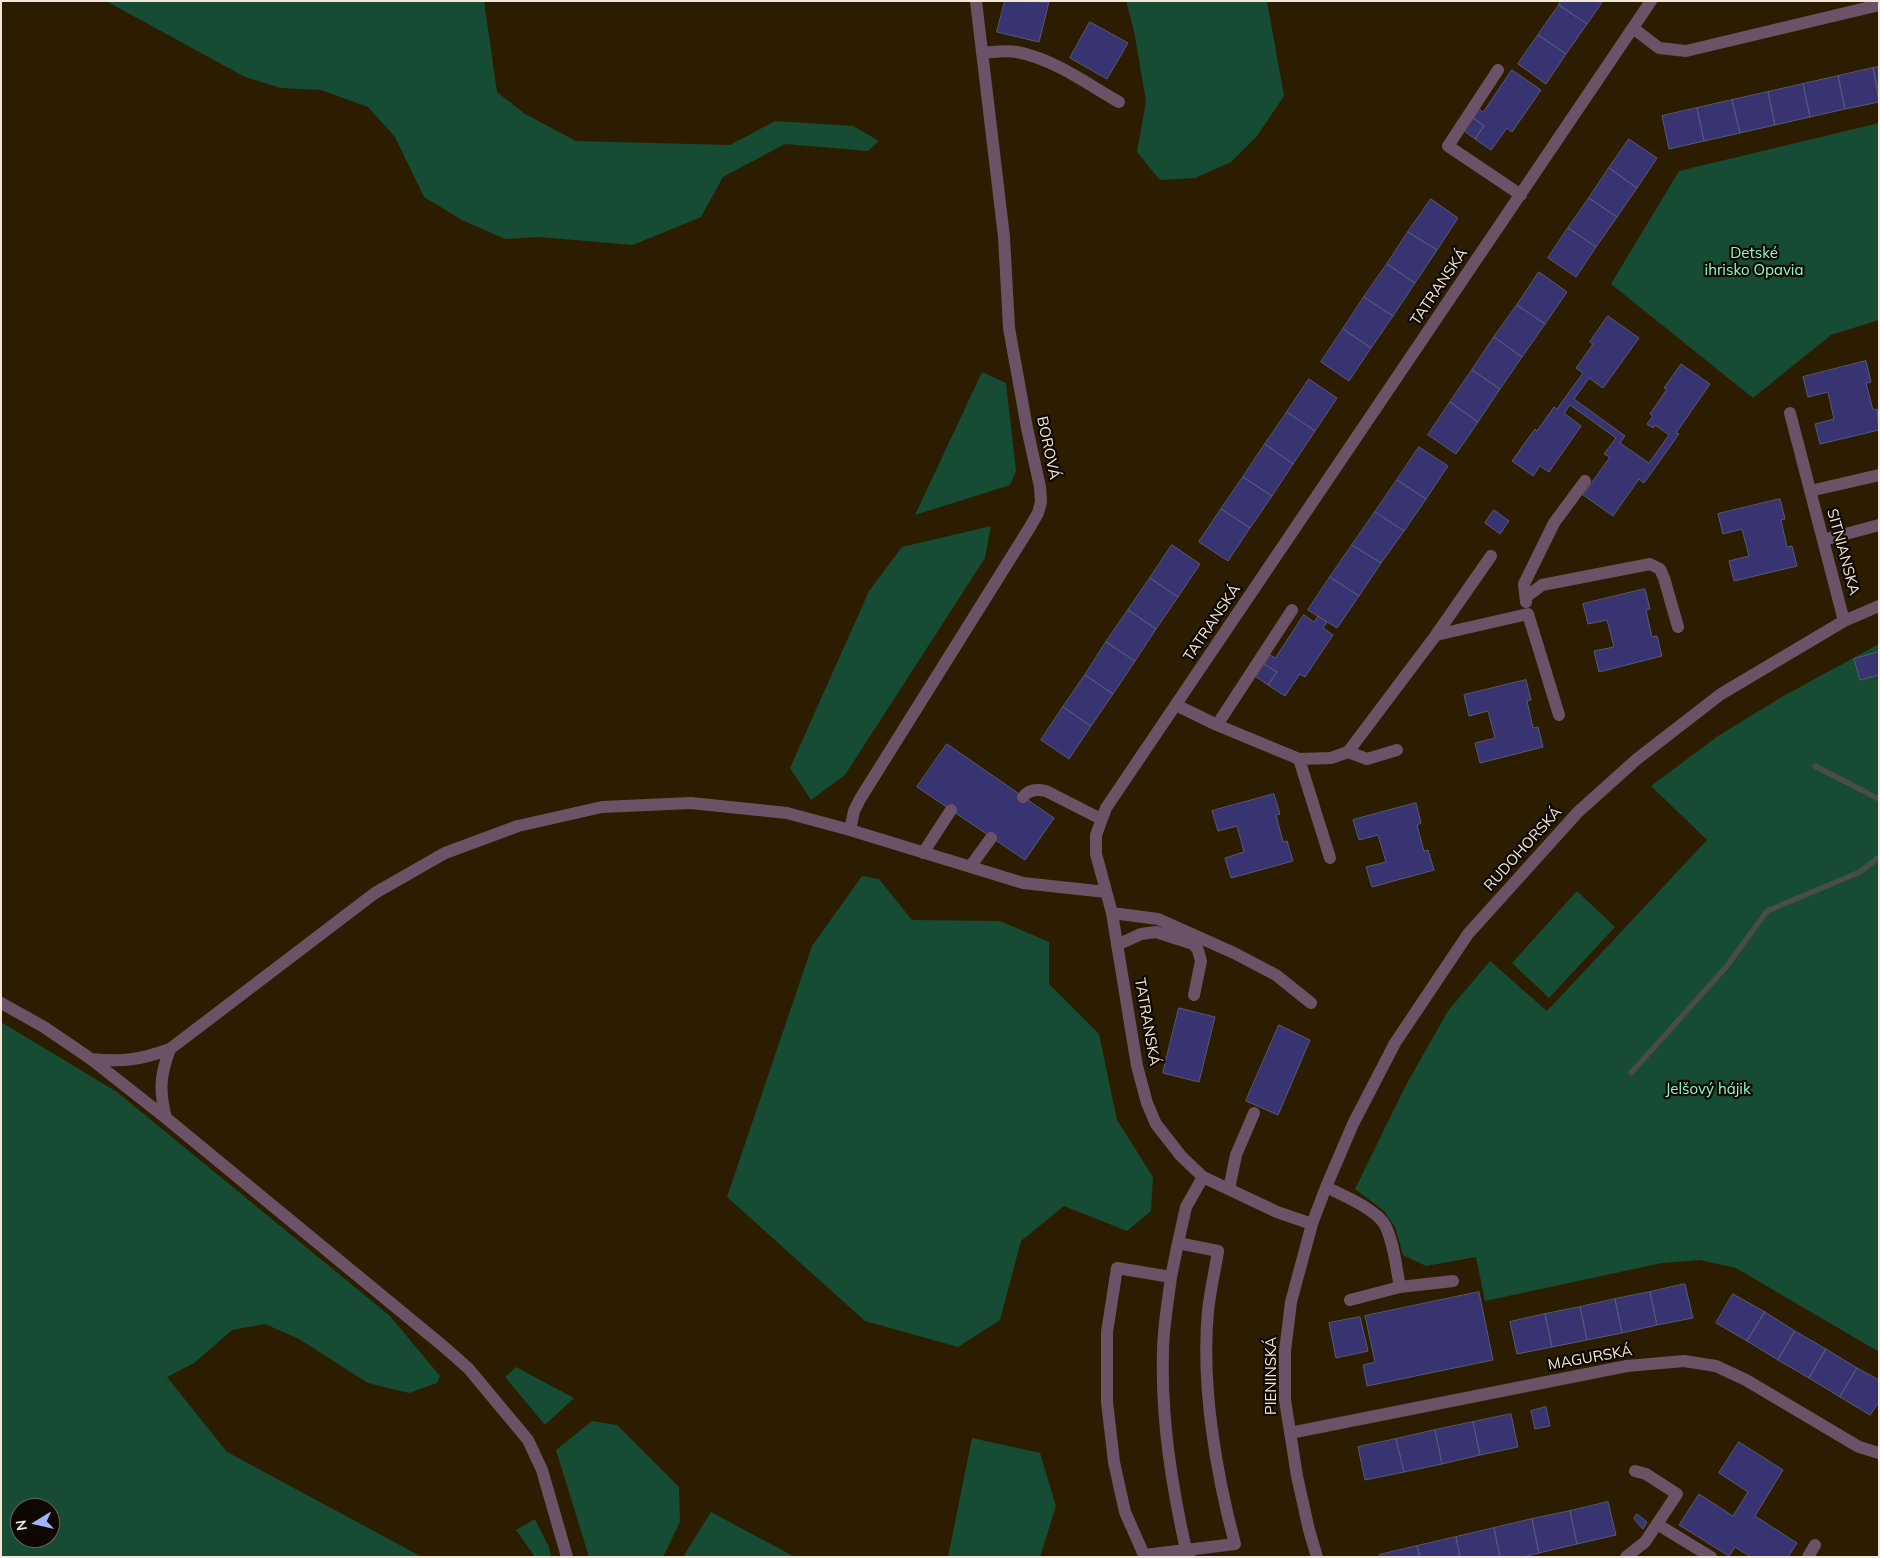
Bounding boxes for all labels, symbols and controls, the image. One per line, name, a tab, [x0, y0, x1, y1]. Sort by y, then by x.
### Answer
park label: Detské ihrisko Opavia	[1705, 244, 1803, 279]
street label: TATRANSKÁ	[1407, 245, 1471, 329]
street label: BOROVÁ	[1033, 415, 1063, 481]
street label: SITNIANSKA	[1823, 507, 1863, 597]
street label: TATRANSKÁ	[1180, 581, 1244, 665]
street label: RUDOHORSKÁ	[1481, 803, 1565, 895]
street label: TATRANSKÁ	[1130, 977, 1164, 1067]
park label: Jelšový hájik	[1665, 1080, 1751, 1098]
street label: PIENINSKÁ	[1262, 1337, 1280, 1415]
street label: MAGURSKÁ	[1546, 1342, 1634, 1374]
north arrow	[10, 1498, 60, 1548]
text: N	[11, 1519, 31, 1532]

